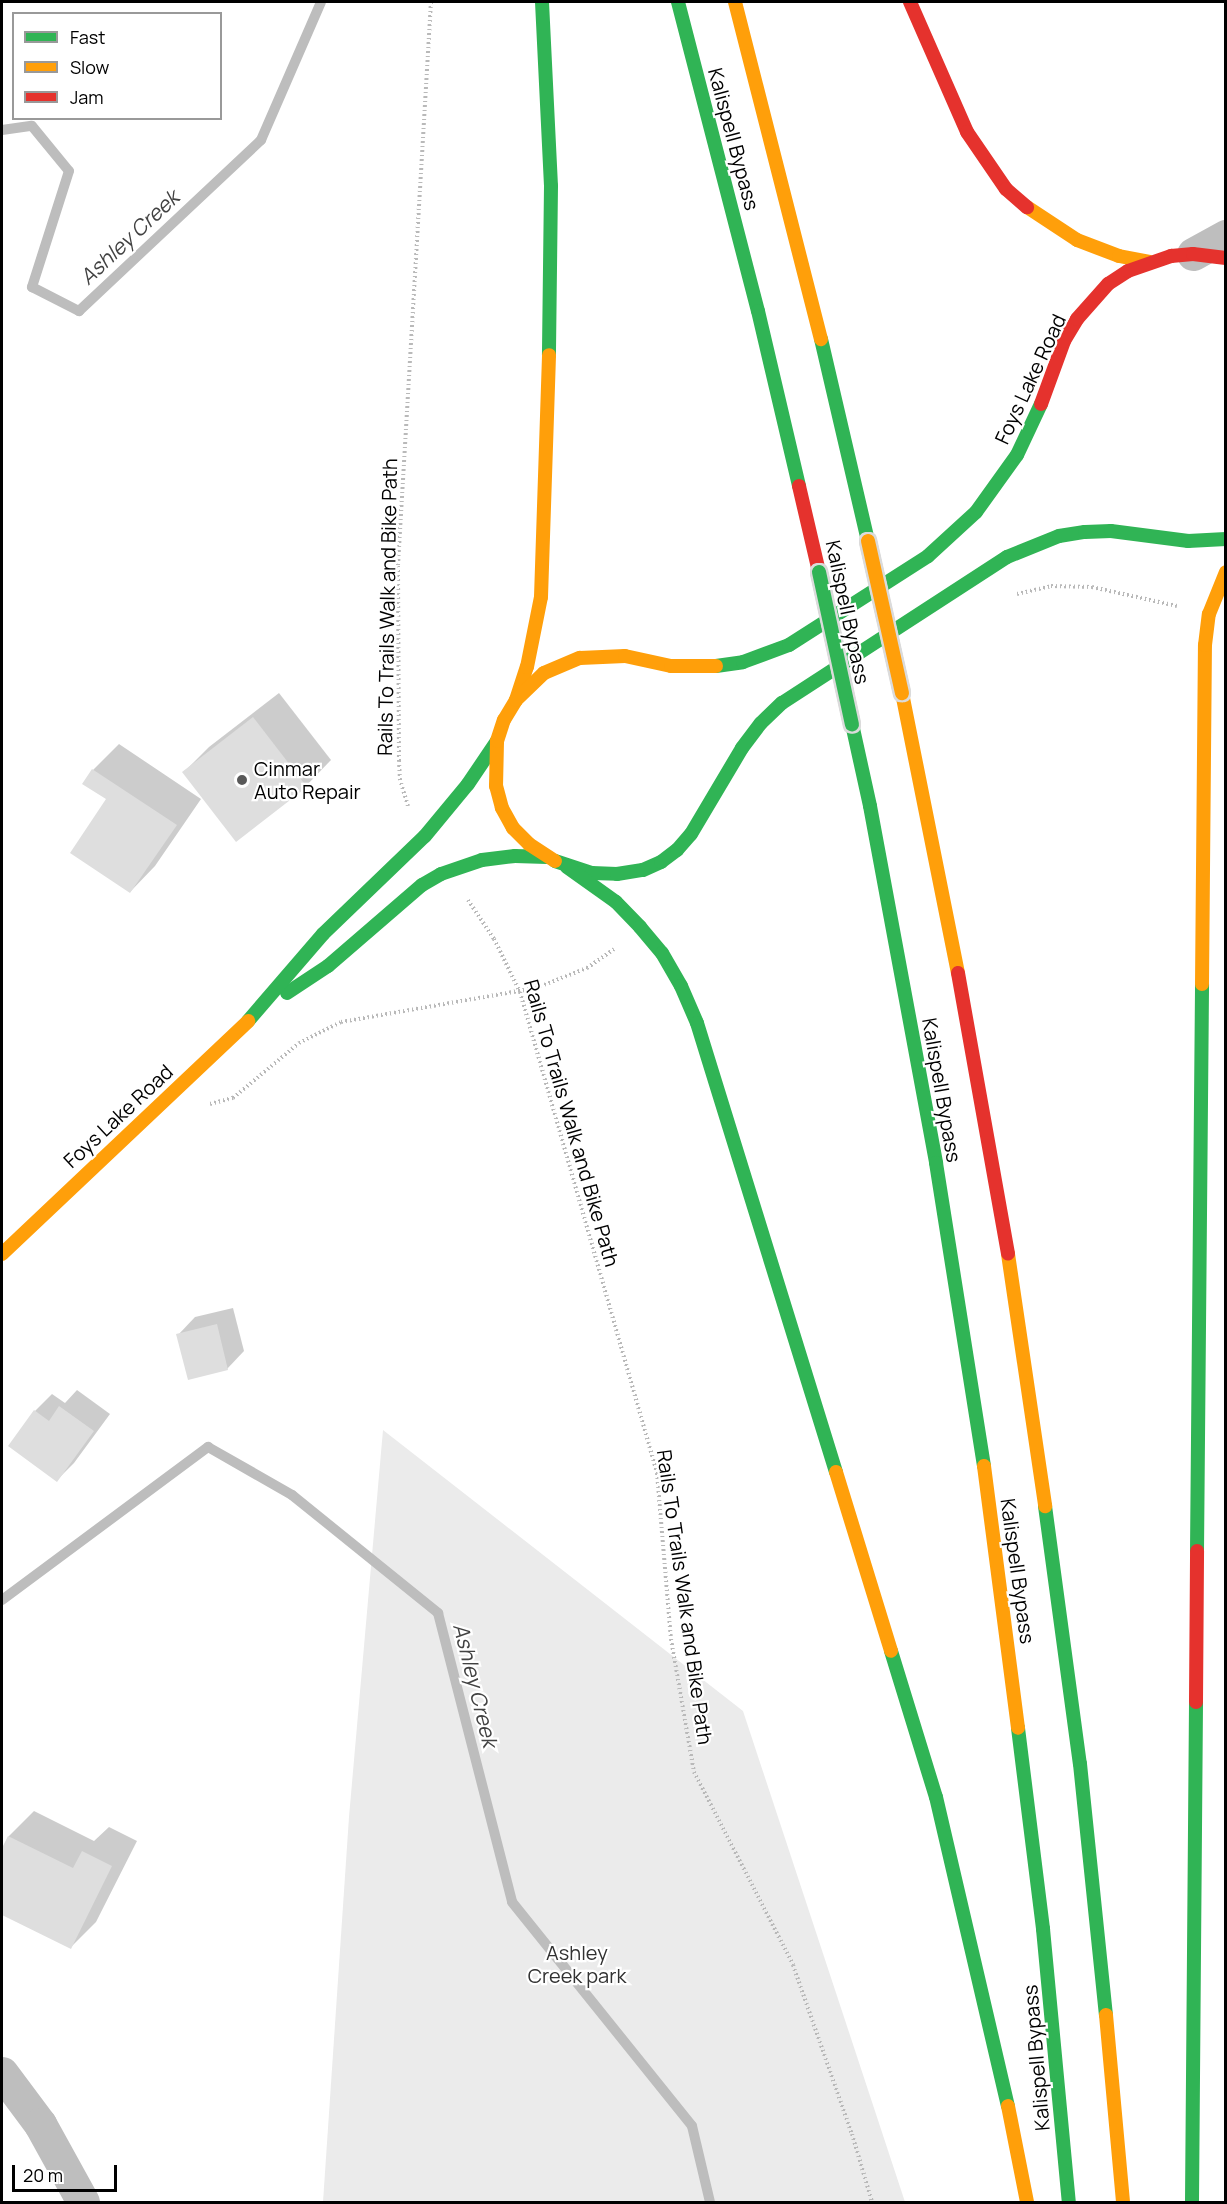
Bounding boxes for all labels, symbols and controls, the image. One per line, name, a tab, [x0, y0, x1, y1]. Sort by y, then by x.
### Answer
legend	[12, 12, 222, 120]
text: Fast	[70, 25, 105, 49]
text: Slow	[70, 55, 109, 79]
street label: Kalispell Bypass	[703, 65, 765, 213]
text: Jam	[70, 85, 104, 109]
water label: Ashley Creek	[74, 185, 184, 289]
street label: Foys Lake Road	[989, 310, 1071, 448]
street label: Rails To Trails Walk and Bike Path	[372, 458, 402, 756]
street label: Kalispell Bypass	[821, 538, 875, 686]
place label: Cinmar Auto Repair	[254, 756, 361, 803]
marker: Cinmar Auto Repair	[235, 773, 249, 787]
street label: Rails To Trails Walk and Bike Path	[519, 977, 625, 1269]
street label: Kalispell Bypass	[917, 1016, 967, 1164]
street label: Foys Lake Road	[58, 1059, 178, 1173]
street label: Rails To Trails Walk and Bike Path	[652, 1448, 718, 1746]
street label: Kalispell Bypass	[996, 1497, 1040, 1645]
water label: Ashley Creek	[448, 1621, 504, 1749]
park label: Ashley Creek park	[528, 1941, 626, 1988]
street label: Kalispell Bypass	[1018, 1984, 1054, 2132]
scale bar	[15, 2153, 120, 2191]
text: 20 m	[23, 2163, 63, 2187]

